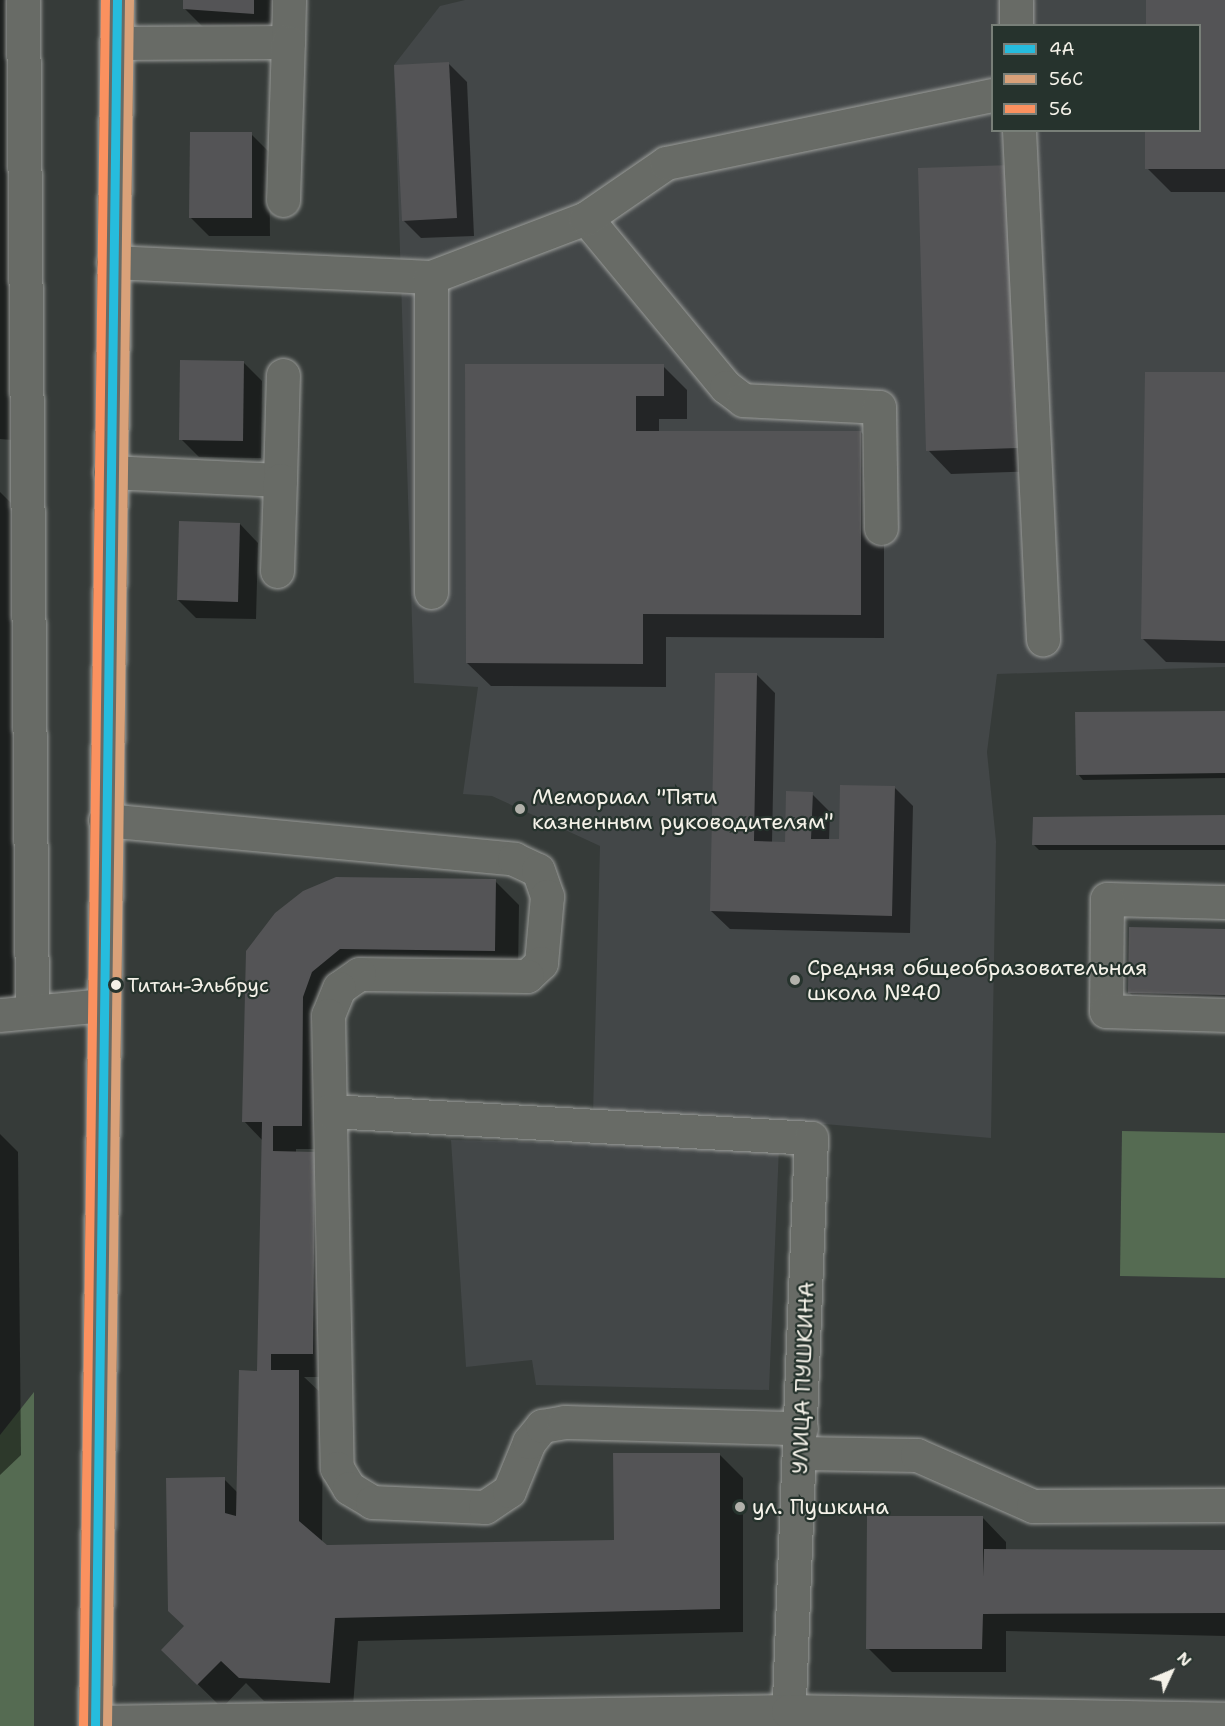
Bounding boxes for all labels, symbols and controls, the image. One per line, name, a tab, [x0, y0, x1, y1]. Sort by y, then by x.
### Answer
legend	[991, 24, 1201, 132]
text: 4А	[1049, 37, 1075, 61]
text: 56С	[1049, 67, 1083, 91]
text: 56	[1049, 97, 1072, 121]
place label: Мемориал "Пяти казненным руководителям"	[532, 783, 834, 834]
marker: Мемориал "Пяти казненным руководителям"	[513, 802, 527, 816]
place label: Средняя общеобразовательная школа №40	[807, 954, 1147, 1005]
place label: Титан-Эльбрус	[127, 973, 269, 997]
marker: Средняя общеобразовательная школа №40	[788, 973, 802, 987]
marker: Титан-Эльбрус	[110, 979, 122, 991]
street label: УЛИЦА ПУШКИНА	[786, 1281, 820, 1475]
place label: ул. Пушкина	[752, 1494, 889, 1520]
marker: ул. Пушкина	[733, 1500, 747, 1514]
north arrow	[1141, 1642, 1201, 1702]
text: N	[1172, 1647, 1196, 1671]

